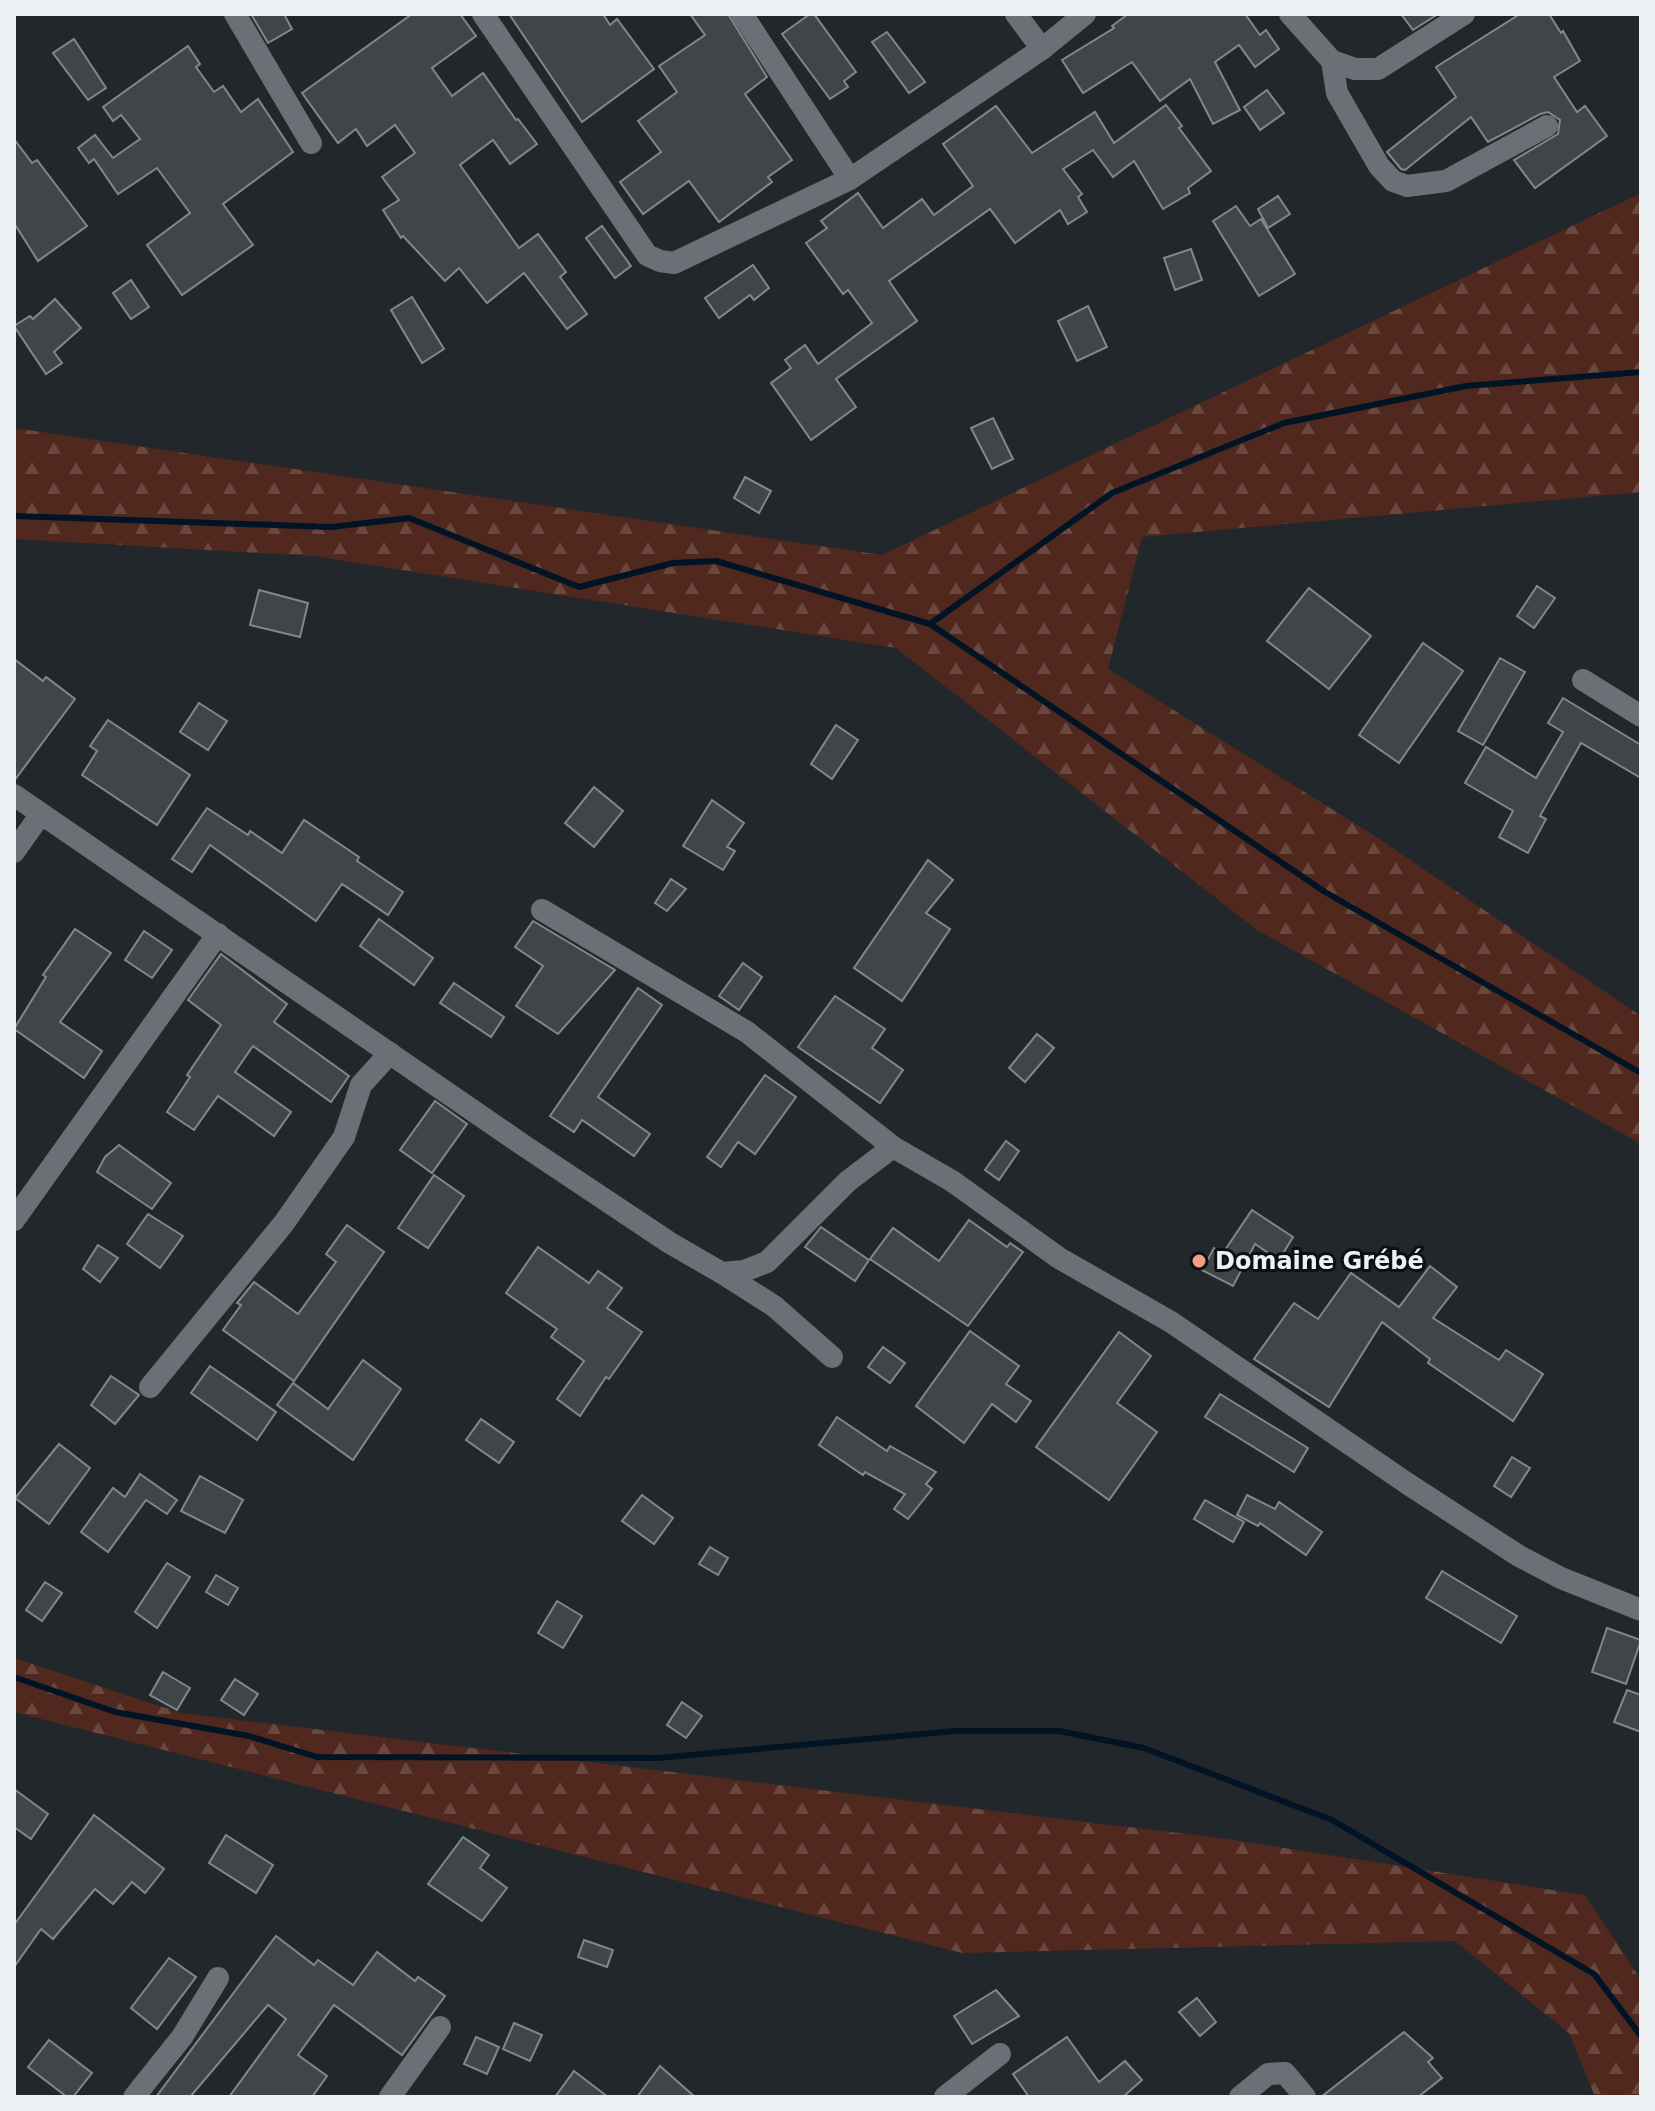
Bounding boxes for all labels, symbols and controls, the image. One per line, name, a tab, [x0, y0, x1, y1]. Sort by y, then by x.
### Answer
place label: Domaine Grébé	[1215, 1247, 1424, 1275]
marker: Domaine Grébé	[1190, 1252, 1208, 1270]

